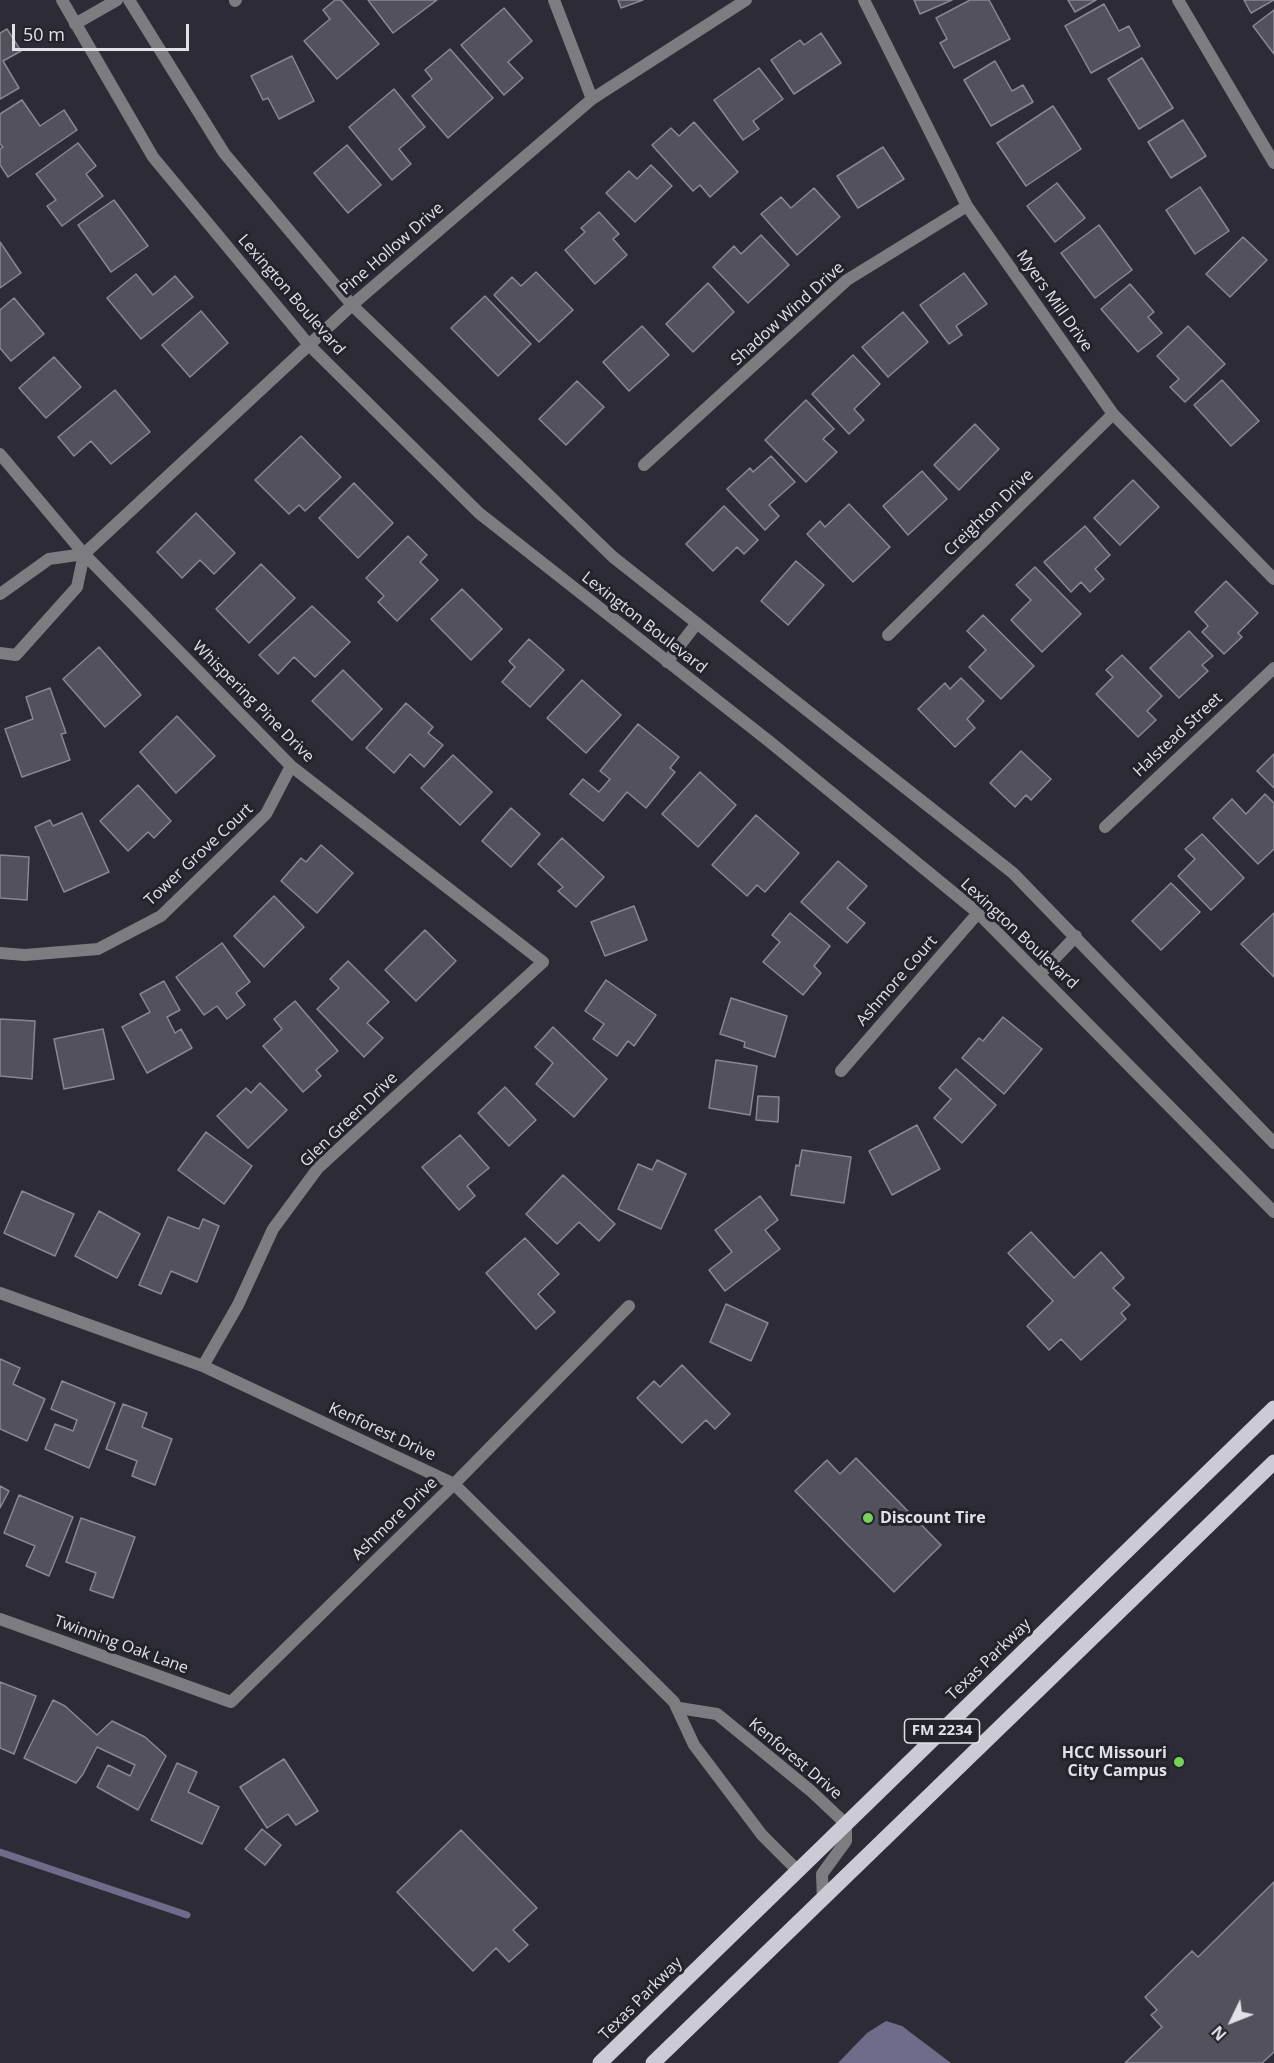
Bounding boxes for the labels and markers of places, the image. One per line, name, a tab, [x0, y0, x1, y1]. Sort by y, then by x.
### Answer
place label: Discount Tire	[880, 1508, 986, 1528]
marker: Discount Tire	[861, 1511, 875, 1525]
place label: HCC Missouri City Campus	[1062, 1743, 1167, 1781]
marker: HCC Missouri City Campus	[1172, 1755, 1186, 1769]

